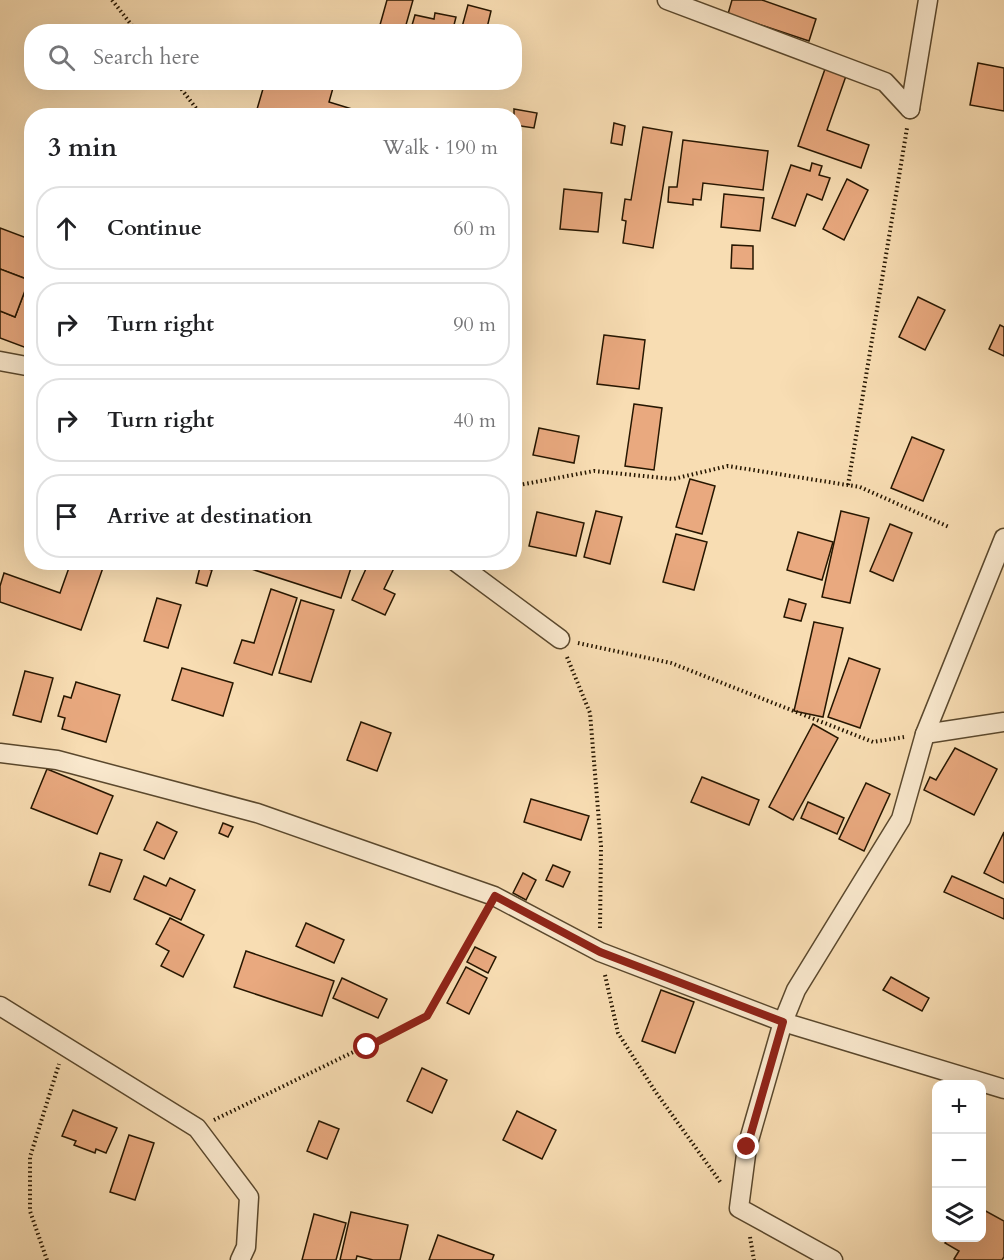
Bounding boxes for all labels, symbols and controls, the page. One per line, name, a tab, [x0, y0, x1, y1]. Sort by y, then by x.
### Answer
search box	[24, 24, 522, 90]
icon: search	[45, 41, 78, 74]
text: Search here	[93, 42, 200, 72]
text: 3 min	[48, 130, 117, 165]
text: Walk · 190 m	[383, 134, 498, 161]
icon: ahead	[50, 212, 83, 245]
text: Continue	[107, 213, 202, 243]
text: 60 m	[453, 215, 496, 242]
icon: right	[50, 308, 83, 341]
text: Turn right	[107, 309, 214, 339]
text: 90 m	[453, 311, 496, 338]
icon: right	[50, 404, 83, 437]
text: Turn right	[107, 405, 214, 435]
text: 40 m	[453, 407, 496, 434]
icon: arrive	[50, 500, 83, 533]
text: Arrive at destination	[107, 501, 312, 531]
route start	[353, 1033, 379, 1059]
map controls	[932, 1080, 986, 1242]
button: +	[932, 1080, 986, 1134]
route end	[733, 1133, 759, 1159]
button: −	[932, 1134, 986, 1188]
button: layers	[932, 1188, 986, 1242]

